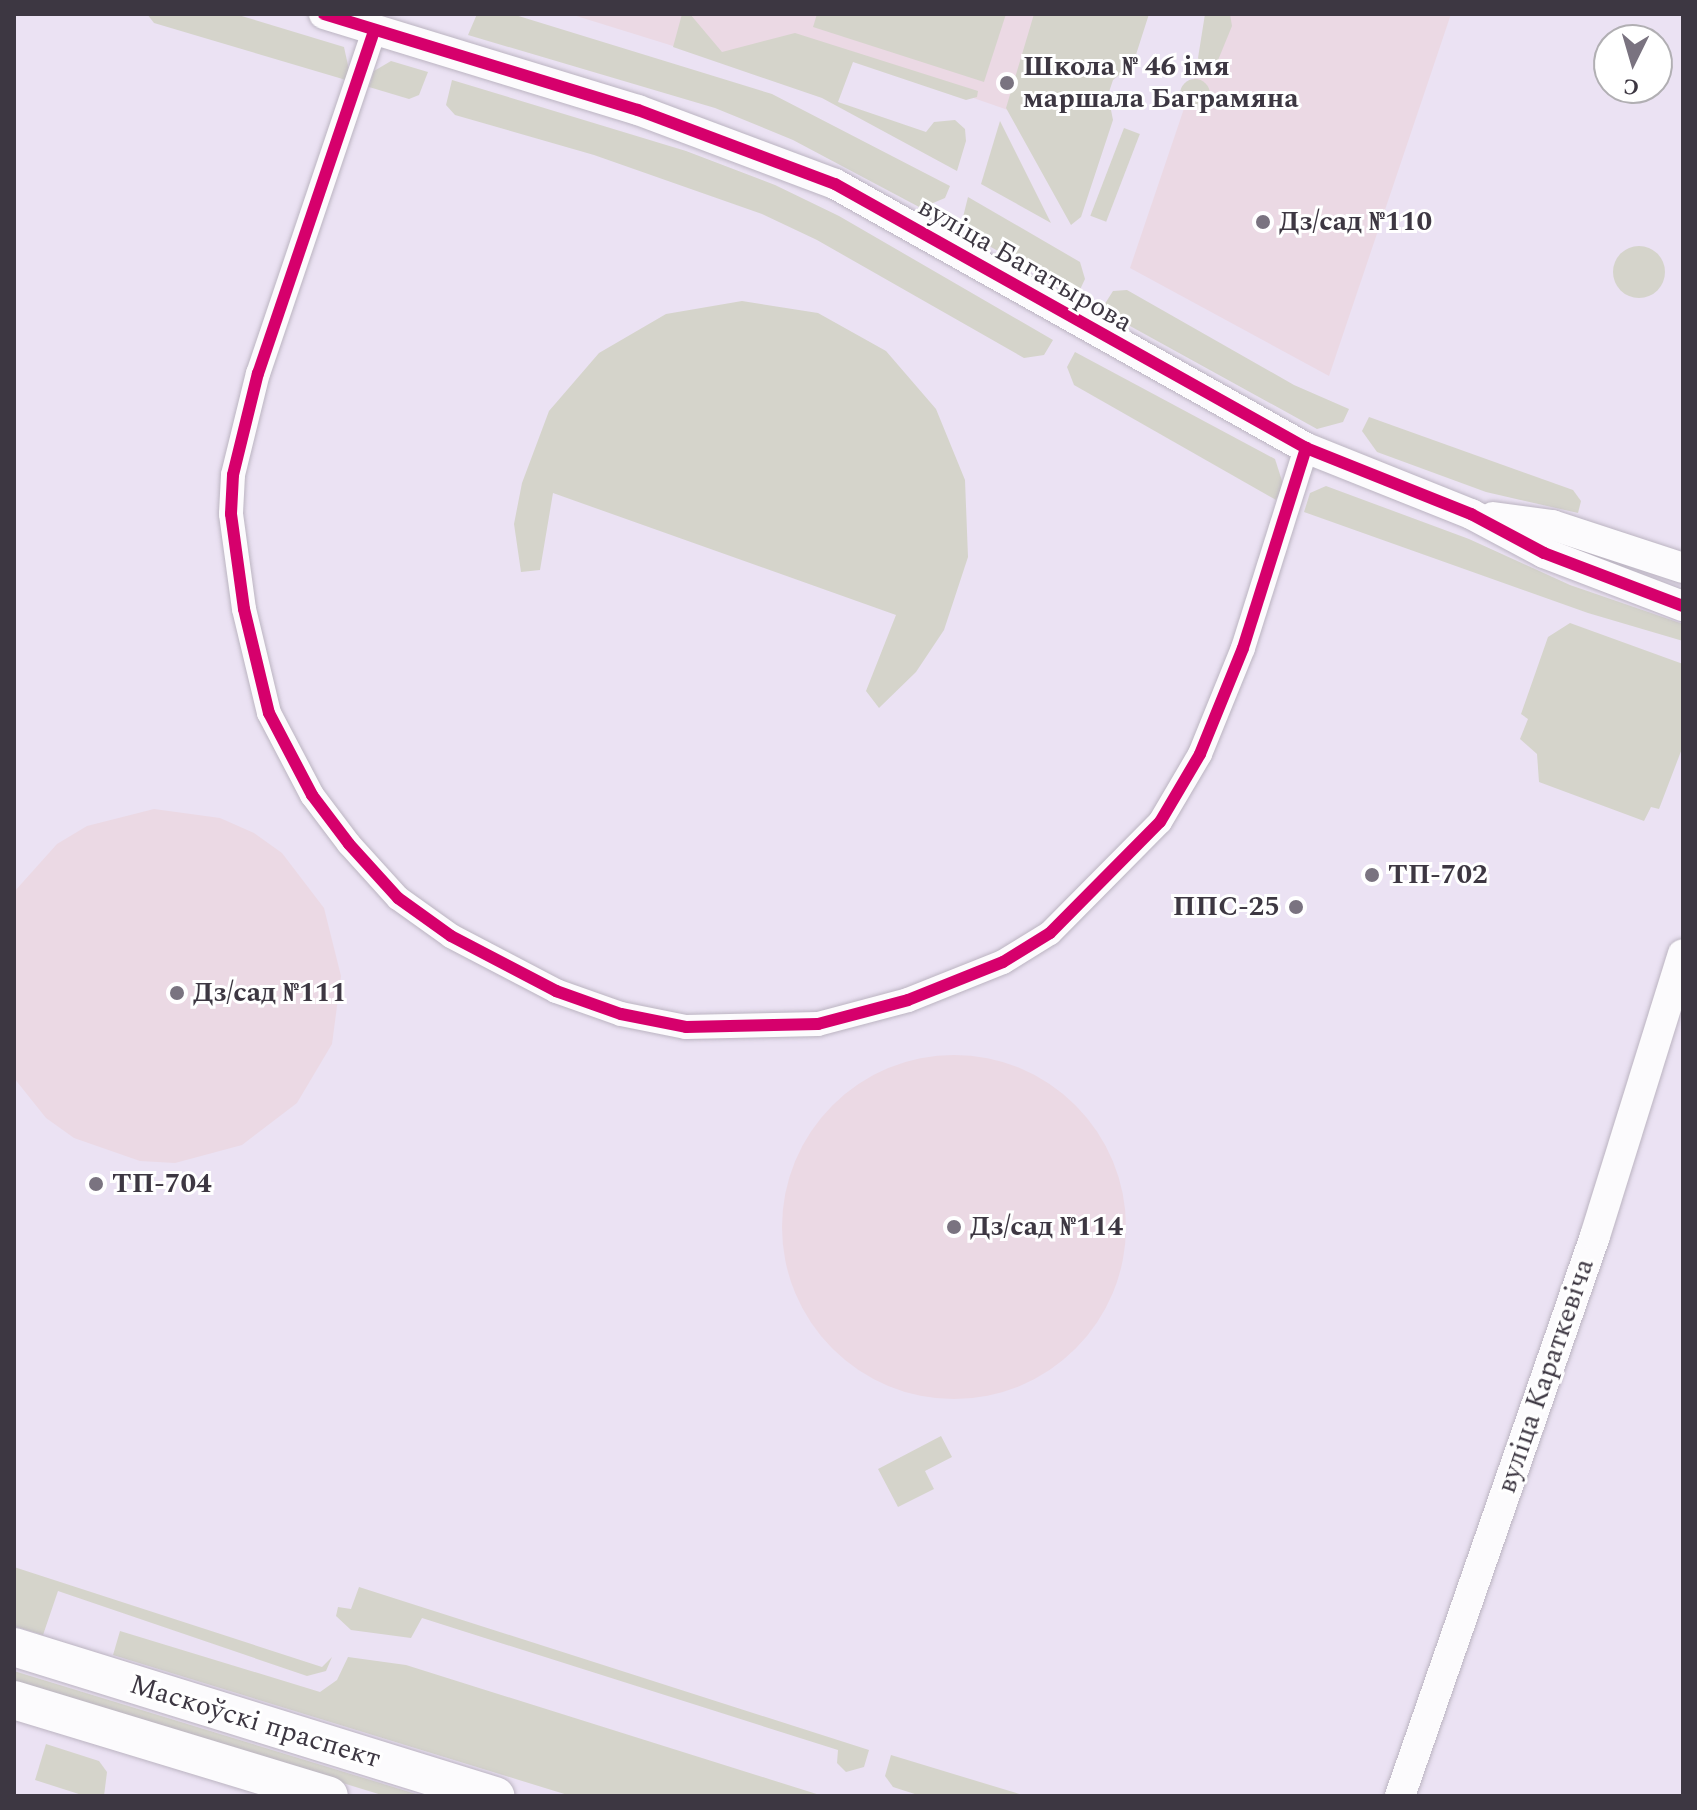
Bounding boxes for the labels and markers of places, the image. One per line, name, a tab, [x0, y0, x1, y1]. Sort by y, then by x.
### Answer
place label: Школа № 46 імя маршала Баграмяна	[1023, 50, 1299, 116]
marker: Школа № 46 імя маршала Баграмяна	[998, 74, 1016, 92]
place label: Дз/сад №110	[1279, 205, 1432, 239]
marker: Дз/сад №110	[1254, 213, 1272, 231]
place label: ТП-702	[1388, 858, 1488, 892]
marker: ТП-702	[1363, 866, 1381, 884]
place label: ППС-25	[1173, 890, 1280, 924]
marker: ППС-25	[1287, 898, 1305, 916]
place label: Дз/сад №111	[193, 976, 346, 1010]
marker: Дз/сад №111	[168, 984, 186, 1002]
place label: ТП-704	[112, 1167, 212, 1201]
marker: ТП-704	[87, 1175, 105, 1193]
place label: Дз/сад №114	[970, 1210, 1123, 1244]
marker: Дз/сад №114	[945, 1218, 963, 1236]

